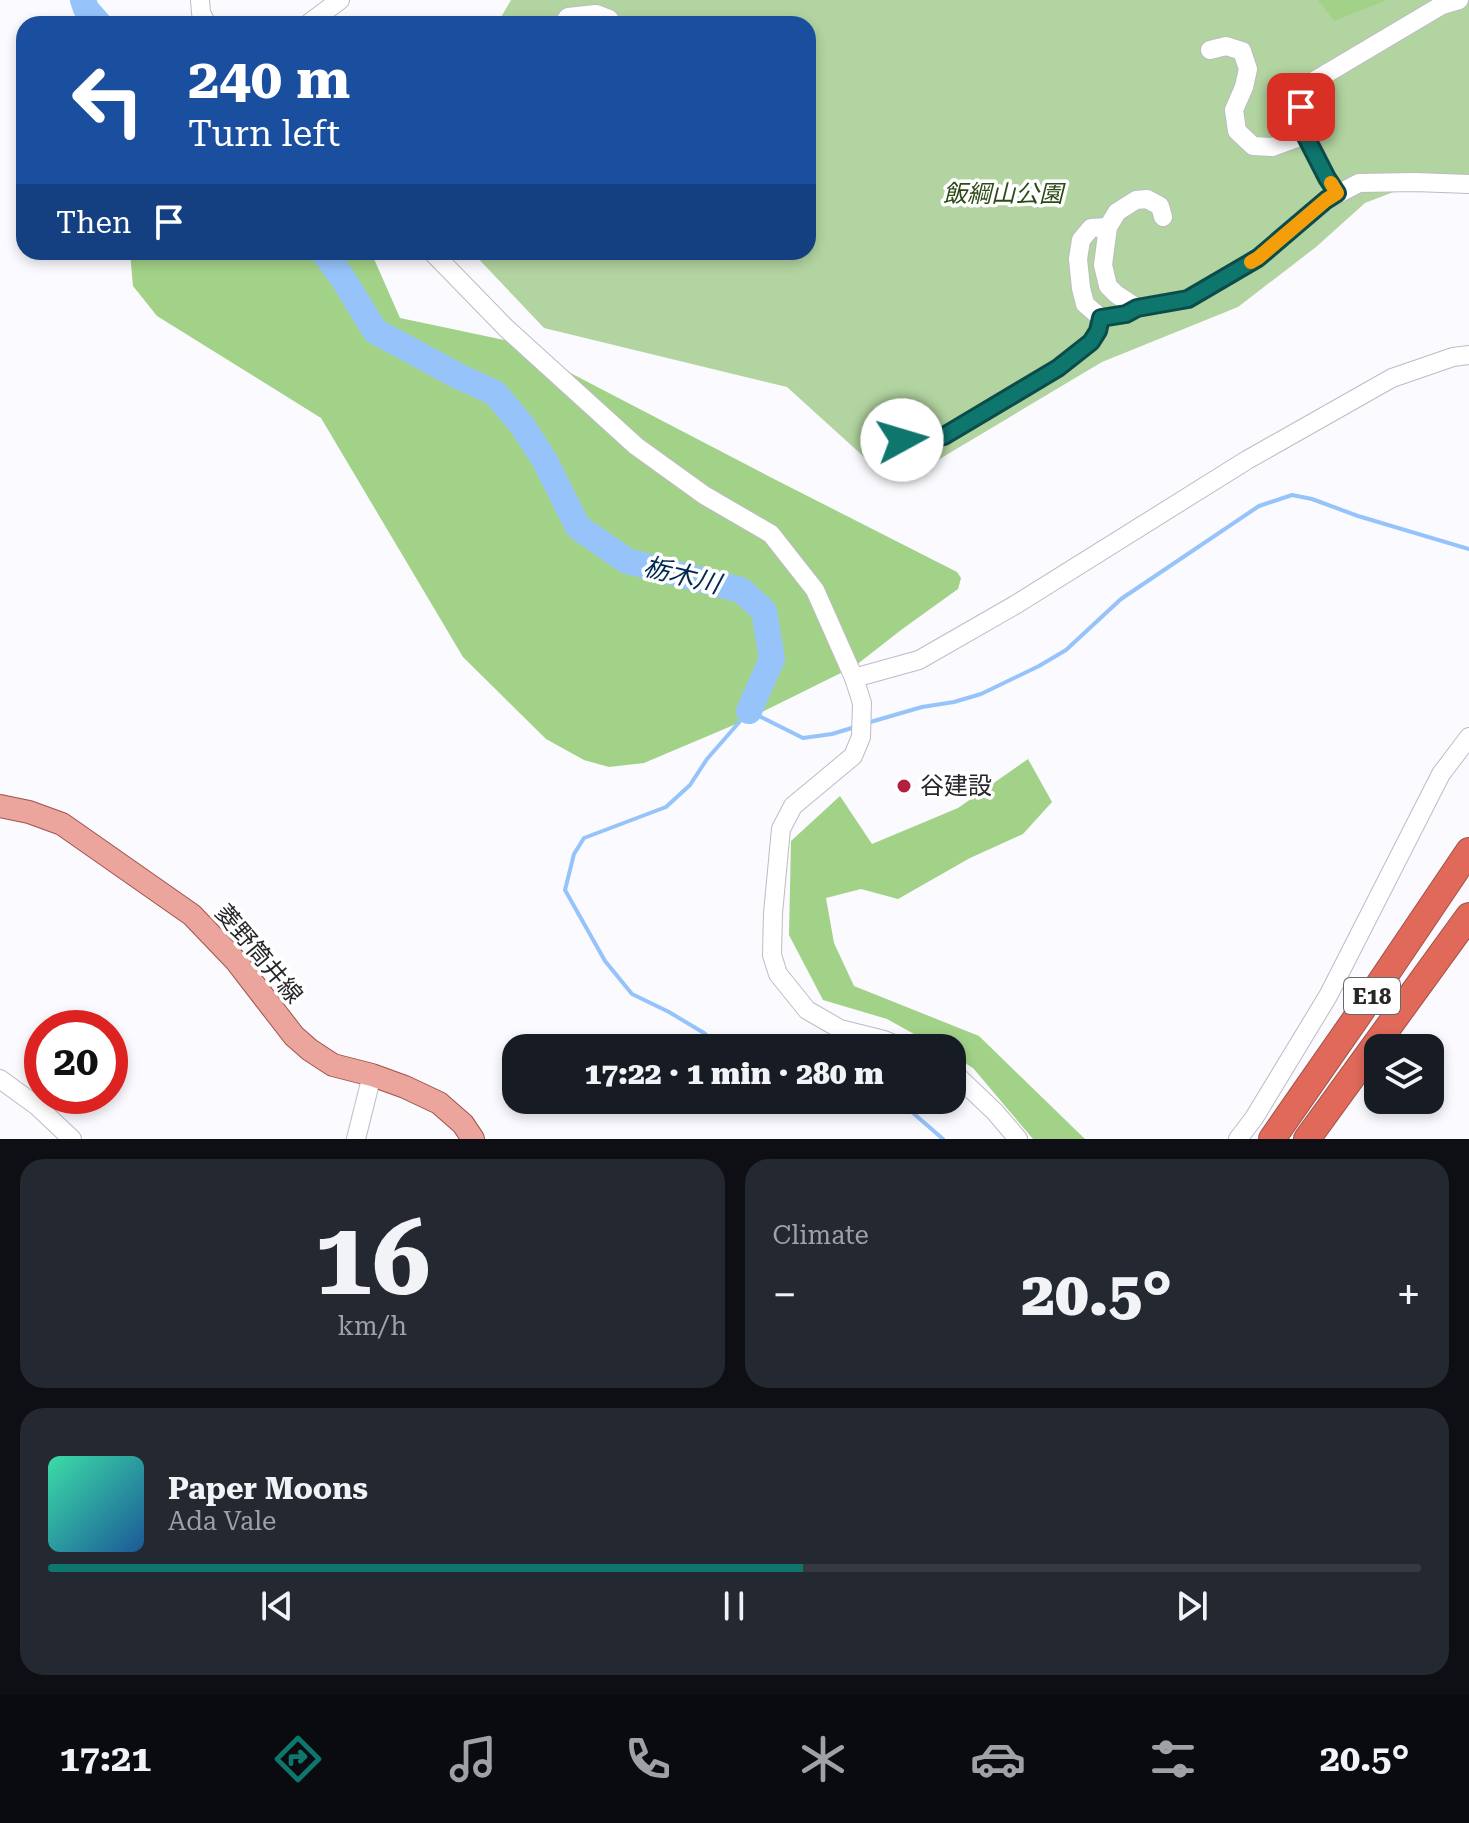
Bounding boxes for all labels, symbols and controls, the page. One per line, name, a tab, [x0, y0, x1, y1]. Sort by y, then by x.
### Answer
text: 240 m	[188, 46, 350, 112]
icon: left	[56, 48, 160, 152]
pin	[1267, 73, 1335, 141]
icon: arrive	[1279, 85, 1323, 129]
text: Turn left	[188, 113, 340, 155]
park label: 飯綱山公園	[943, 180, 1066, 208]
icon: arrive	[147, 200, 191, 244]
text: Then	[56, 205, 131, 240]
position arrow	[860, 398, 944, 482]
water label: 栃木川	[641, 551, 726, 600]
place label: 谷建設	[920, 772, 992, 800]
marker: 谷建設	[895, 777, 913, 795]
street label: 菱野筒井線	[210, 899, 308, 1009]
road number: E18	[1344, 978, 1400, 1014]
speed limit sign: 20	[24, 1010, 128, 1114]
map controls	[1364, 1034, 1444, 1114]
button: layers	[1364, 1034, 1444, 1114]
text: 17:22 · 1 min · 280 m	[584, 1056, 884, 1091]
text: 16	[314, 1198, 430, 1319]
text: Climate	[773, 1220, 869, 1250]
text: 20.5°	[1021, 1259, 1172, 1330]
text: −	[773, 1269, 797, 1321]
text: +	[1396, 1269, 1421, 1321]
text: km/h	[337, 1311, 407, 1341]
text: Paper Moons	[168, 1471, 368, 1506]
text: Ada Vale	[168, 1506, 276, 1536]
icon: previous	[255, 1584, 299, 1628]
icon: pause	[712, 1584, 756, 1628]
icon: next	[1170, 1584, 1214, 1628]
icon: directions	[270, 1731, 326, 1787]
icon: music	[445, 1731, 501, 1787]
icon: phone	[620, 1731, 676, 1787]
icon: climate	[795, 1731, 851, 1787]
icon: car	[970, 1731, 1026, 1787]
icon: filters	[1145, 1731, 1201, 1787]
text: 17:21	[59, 1738, 151, 1780]
text: 20.5°	[1320, 1738, 1409, 1780]

